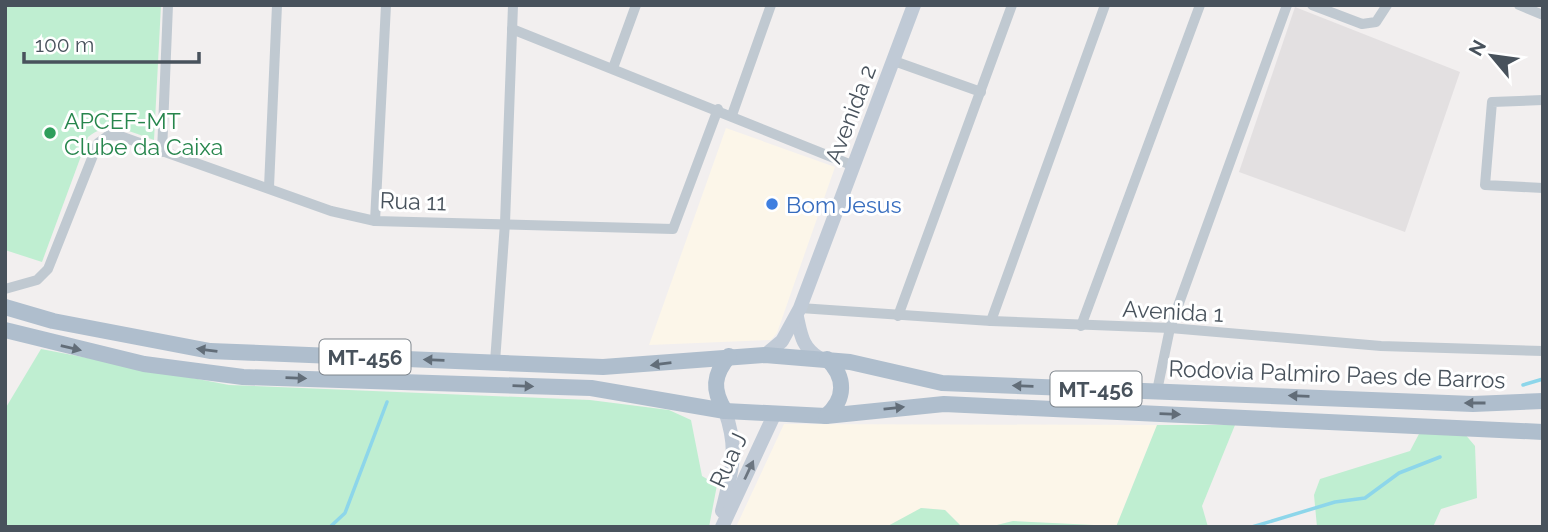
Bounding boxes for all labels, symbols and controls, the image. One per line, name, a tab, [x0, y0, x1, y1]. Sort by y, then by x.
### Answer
scale bar	[24, 21, 200, 65]
north arrow	[1457, 21, 1527, 91]
text: 100 m	[35, 32, 94, 57]
text: N	[1464, 36, 1490, 59]
street label: Avenida 2	[819, 61, 881, 167]
place label: APCEF-MT Clube da Caixa	[64, 107, 223, 160]
marker: APCEF-MT Clube da Caixa	[42, 125, 58, 141]
street label: Rua 11	[379, 186, 447, 216]
place label: Bom Jesus	[786, 191, 902, 218]
marker: Bom Jesus	[764, 196, 780, 212]
street label: Avenida 1	[1122, 295, 1224, 327]
road number: MT-456	[320, 340, 410, 374]
one-way arrow	[60, 342, 82, 353]
one-way arrow	[195, 344, 217, 355]
one-way arrow	[423, 355, 445, 366]
street label: Rodovia Palmiro Paes de Barros	[1168, 355, 1506, 393]
one-way arrow	[650, 358, 672, 369]
road number: MT-456	[1050, 372, 1142, 406]
one-way arrow	[285, 373, 307, 384]
one-way arrow	[513, 380, 535, 391]
one-way arrow	[1012, 380, 1034, 391]
one-way arrow	[1288, 391, 1310, 402]
one-way arrow	[1463, 397, 1485, 409]
one-way arrow	[883, 402, 905, 413]
one-way arrow	[1159, 409, 1181, 420]
street label: Rua J	[704, 428, 752, 492]
one-way arrow	[743, 460, 754, 480]

